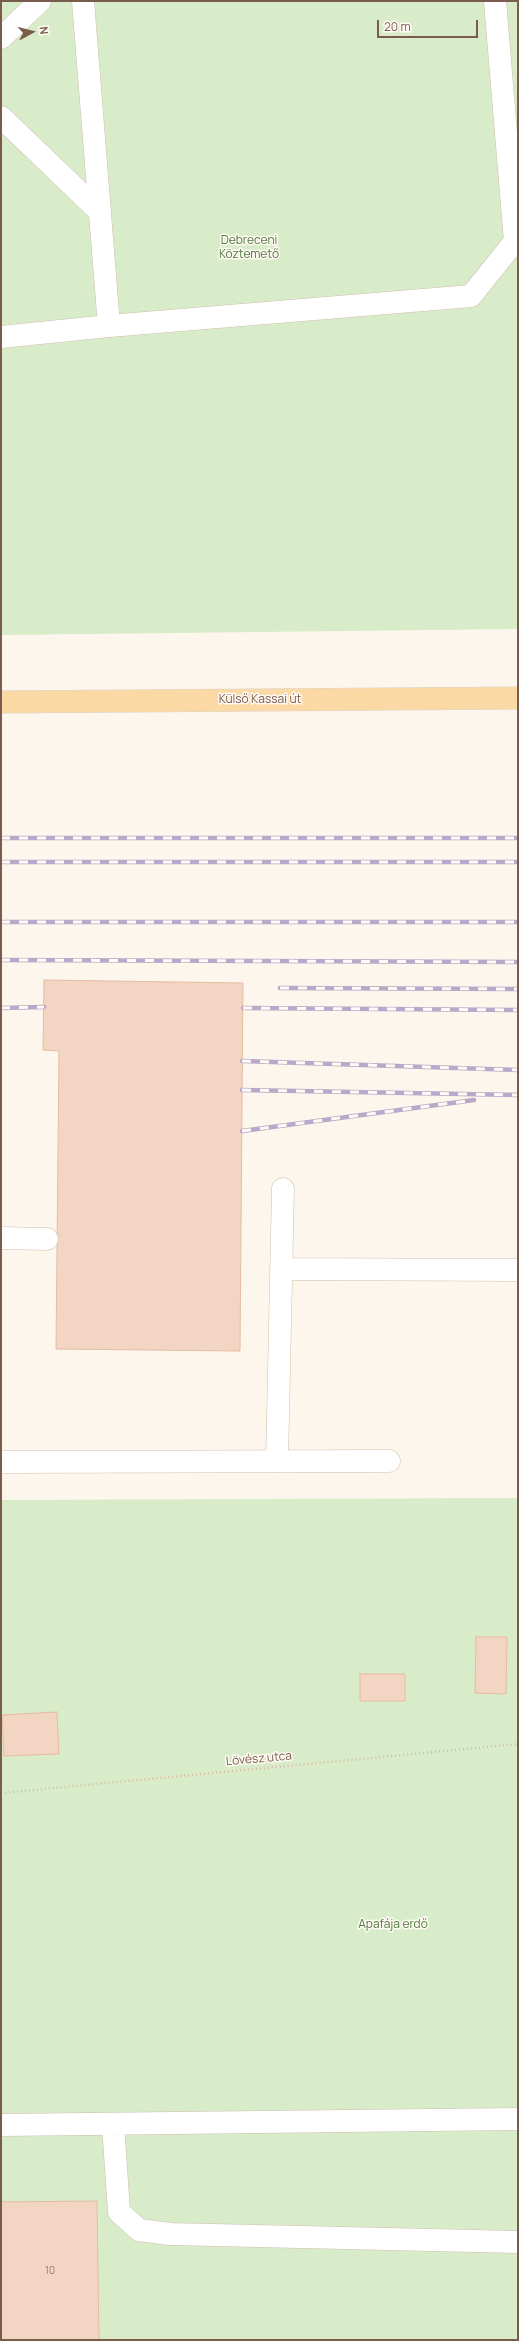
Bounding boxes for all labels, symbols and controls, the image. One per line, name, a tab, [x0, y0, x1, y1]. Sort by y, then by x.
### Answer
north arrow	[12, 12, 52, 52]
scale bar	[379, 12, 480, 38]
text: 20 m	[384, 18, 411, 35]
text: N	[36, 26, 52, 35]
park label: Debreceni Köztemető	[219, 234, 279, 262]
street label: Külső Kassai út	[219, 693, 301, 707]
street label: Lövész utca	[225, 1749, 293, 1769]
park label: Apafája erdő	[358, 1918, 428, 1932]
house number: 10	[45, 2265, 55, 2277]

